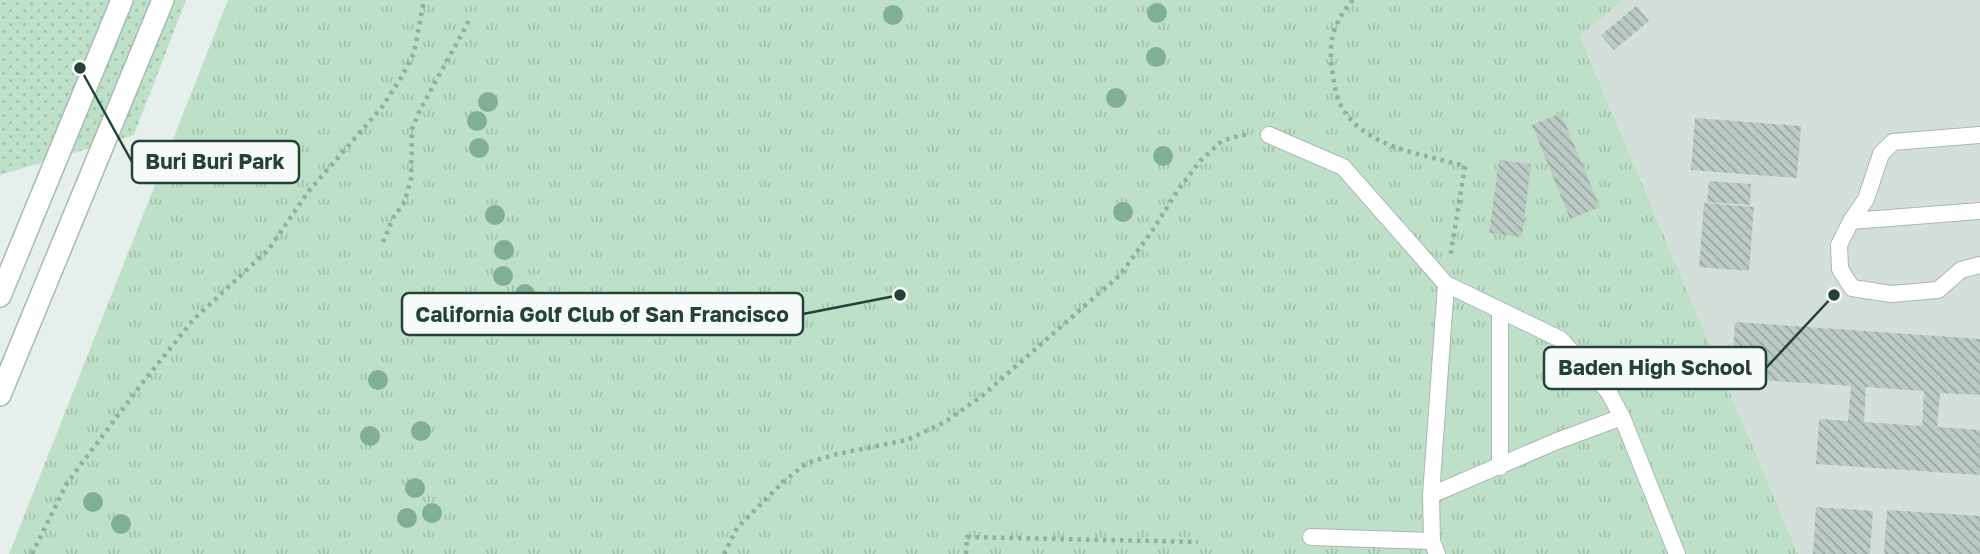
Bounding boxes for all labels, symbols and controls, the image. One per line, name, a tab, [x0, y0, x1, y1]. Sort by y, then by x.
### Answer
callout: Buri Buri Park	[132, 141, 299, 183]
text: Buri Buri Park	[145, 148, 285, 174]
callout: California Golf Club of San Francisco	[402, 293, 803, 335]
text: California Golf Club of San Francisco	[415, 301, 789, 327]
callout: Baden High School	[1544, 347, 1766, 389]
text: Baden High School	[1558, 354, 1752, 380]

